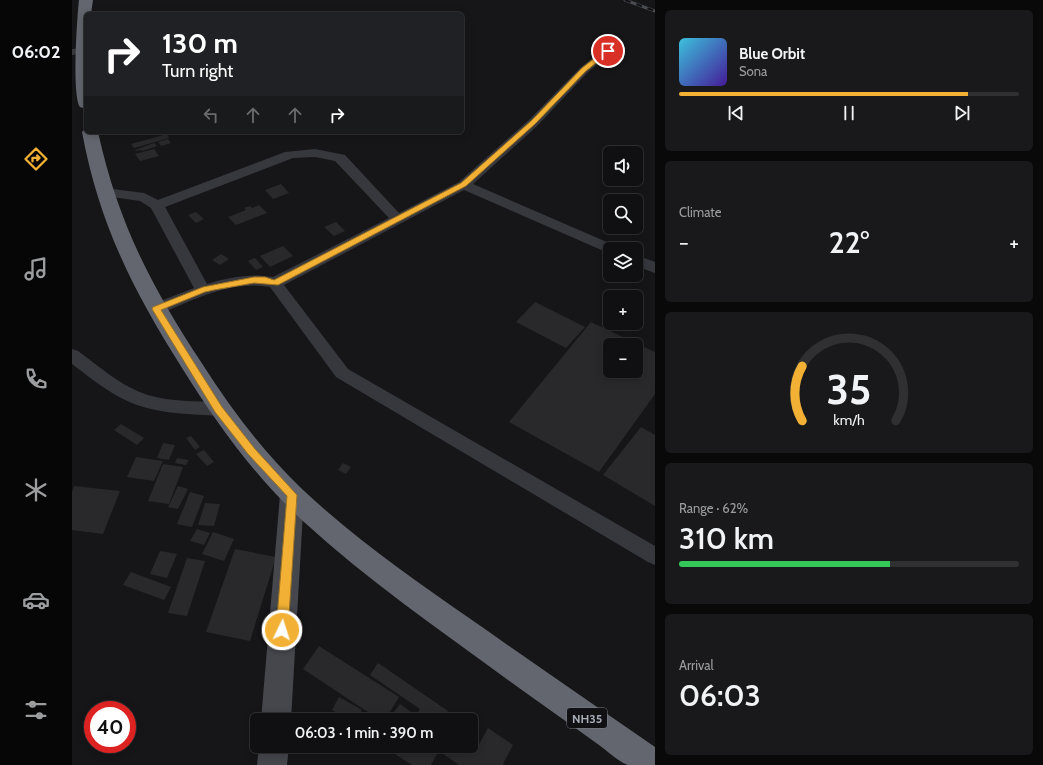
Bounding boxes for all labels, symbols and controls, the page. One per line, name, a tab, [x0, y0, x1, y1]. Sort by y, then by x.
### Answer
text: 130 m	[162, 26, 238, 60]
icon: right	[96, 28, 148, 80]
pin	[591, 34, 625, 68]
icon: arrive	[597, 40, 619, 62]
text: 06:02	[11, 41, 61, 63]
text: Blue Orbit	[739, 45, 805, 63]
text: Turn right	[162, 60, 233, 82]
text: Sona	[739, 63, 767, 79]
icon: previous	[725, 102, 747, 124]
icon: pause	[838, 102, 860, 124]
icon: next	[951, 102, 973, 124]
icon: left	[200, 104, 222, 126]
icon: ahead	[242, 104, 264, 126]
icon: ahead	[284, 104, 306, 126]
icon: right	[326, 104, 348, 126]
icon: directions	[22, 145, 50, 173]
map controls	[603, 146, 643, 378]
button: sound	[603, 146, 643, 186]
button: search	[603, 194, 643, 234]
text: Climate	[679, 204, 721, 220]
text: 22°	[829, 224, 869, 261]
text: −	[679, 229, 689, 256]
text: +	[1009, 229, 1019, 256]
button: layers	[603, 242, 643, 282]
icon: music	[22, 255, 50, 283]
button: +	[603, 290, 643, 330]
button: −	[603, 338, 643, 378]
text: 35	[827, 363, 871, 413]
icon: phone	[22, 365, 50, 393]
text: km/h	[833, 410, 865, 428]
icon: climate	[22, 476, 50, 504]
text: Range · 62%	[679, 500, 748, 516]
text: 310 km	[679, 520, 774, 557]
icon: car	[22, 586, 50, 614]
position arrow	[261, 609, 303, 651]
text: Arrival	[679, 657, 714, 673]
text: 06:03	[679, 677, 761, 714]
icon: filters	[22, 696, 50, 724]
speed limit sign: 40	[84, 701, 136, 753]
road number: NH35	[567, 708, 607, 728]
text: 06:03 · 1 min · 390 m	[295, 724, 433, 742]

